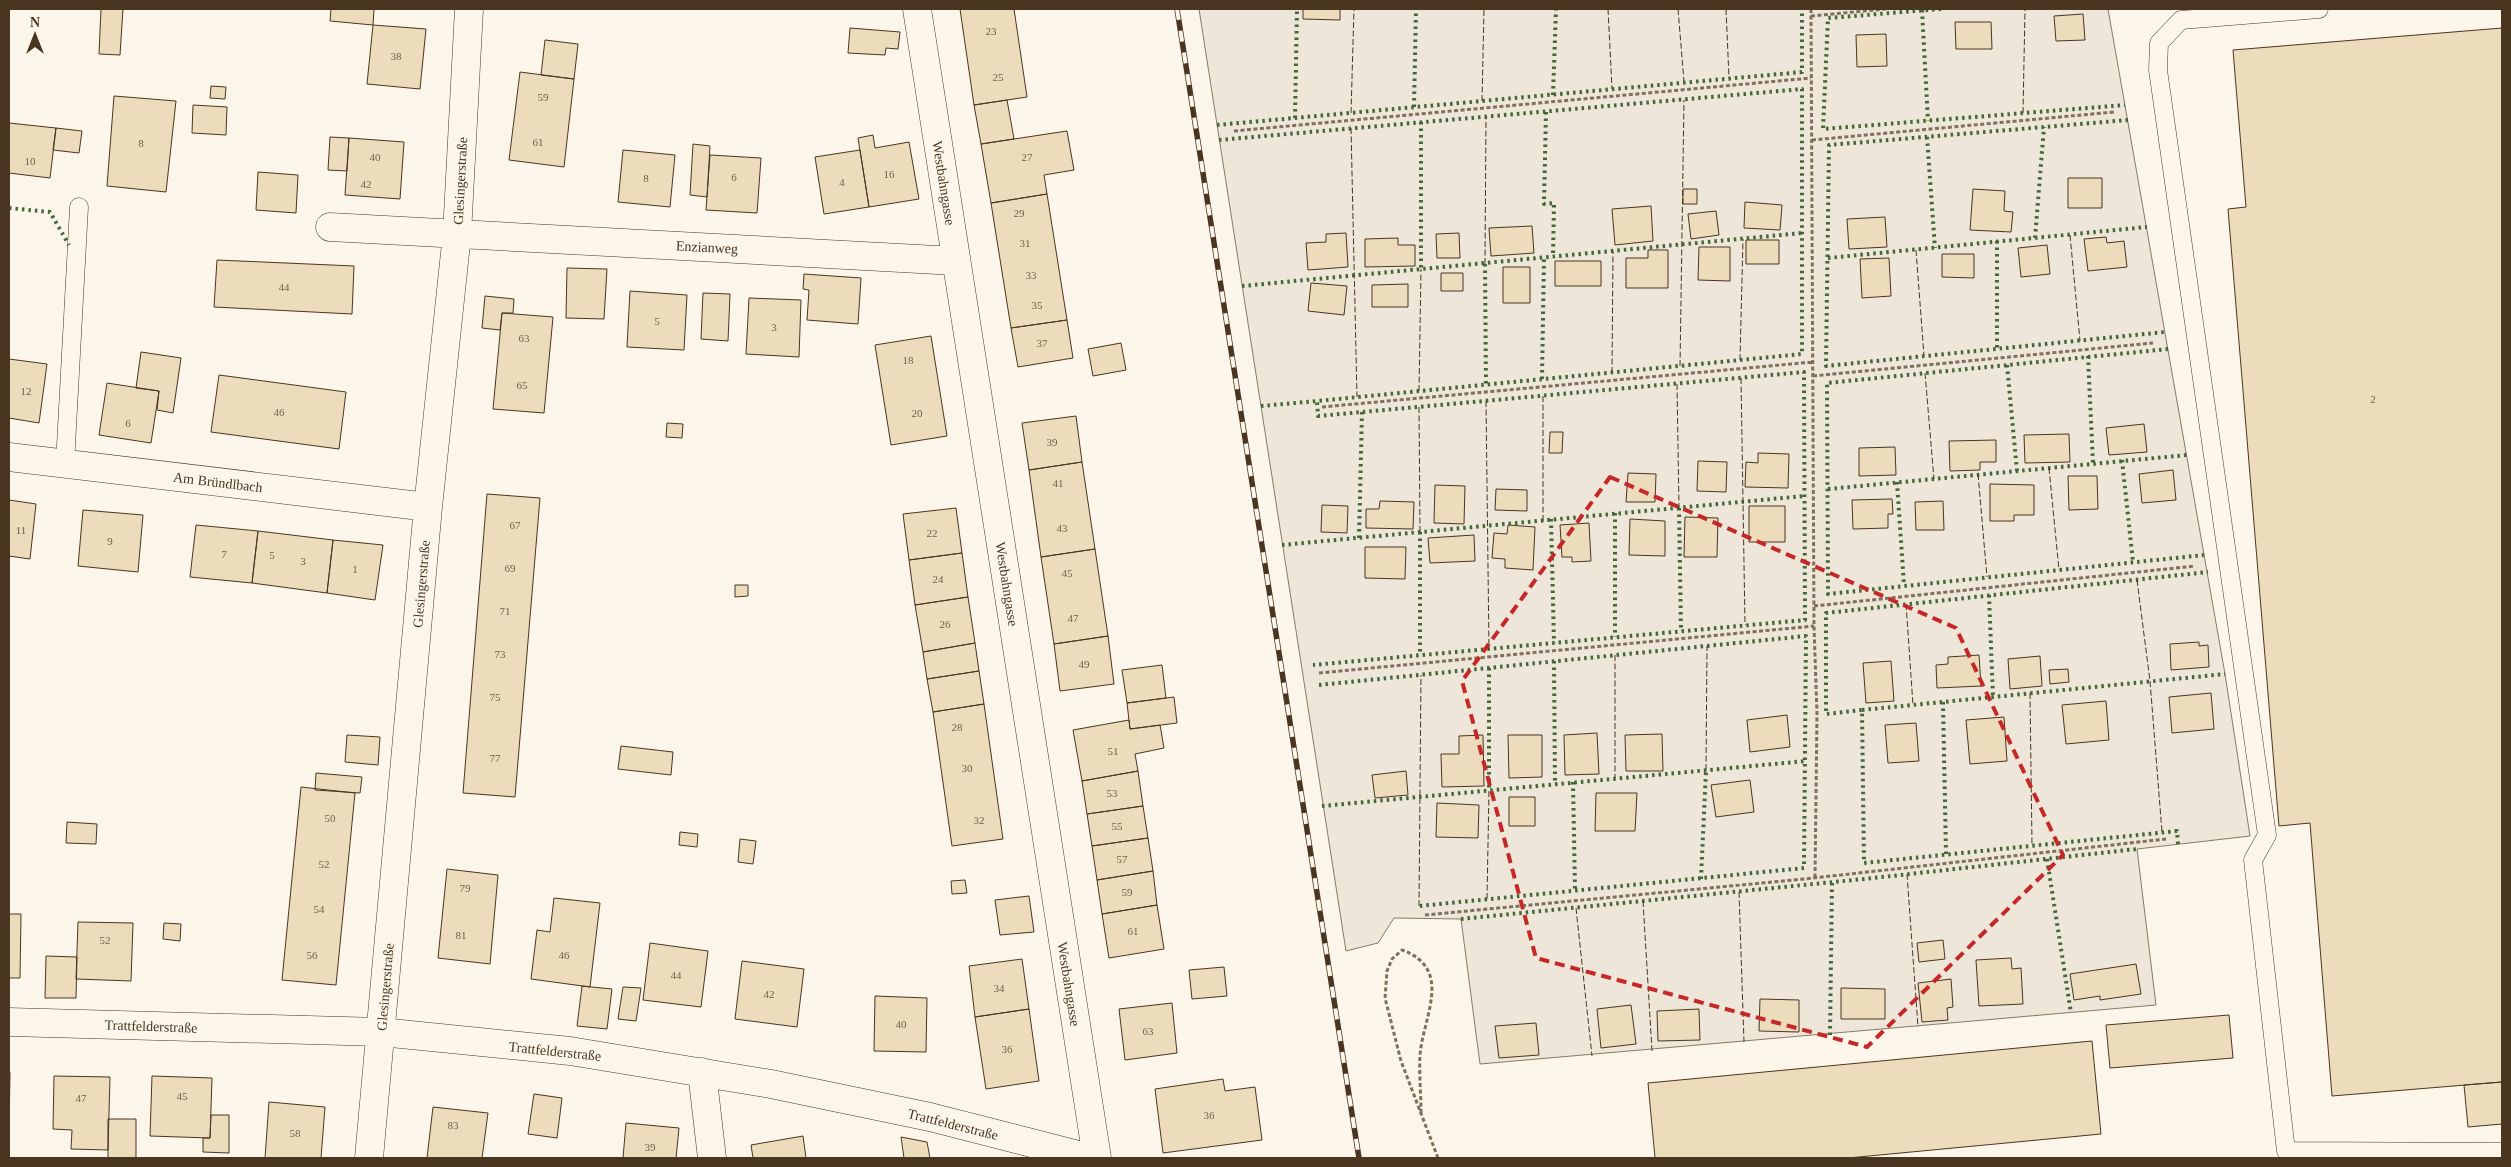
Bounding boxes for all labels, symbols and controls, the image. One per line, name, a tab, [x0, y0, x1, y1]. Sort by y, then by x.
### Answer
north arrow	[10, 10, 60, 60]
text: N	[30, 15, 40, 30]
house number: 23	[986, 25, 997, 37]
house number: 38	[391, 50, 402, 62]
house number: 25	[993, 71, 1004, 83]
house number: 59	[538, 91, 549, 103]
house number: 61	[533, 136, 544, 148]
house number: 8	[138, 137, 144, 149]
street label: Glesingerstraße	[451, 137, 470, 225]
street label: Westbahngasse	[929, 140, 958, 226]
house number: 40	[370, 151, 381, 163]
house number: 27	[1022, 151, 1033, 163]
house number: 10	[25, 155, 36, 167]
house number: 16	[884, 168, 895, 180]
house number: 6	[731, 171, 737, 183]
house number: 8	[643, 172, 649, 184]
house number: 4	[839, 176, 845, 188]
house number: 42	[361, 178, 372, 190]
house number: 29	[1014, 207, 1025, 219]
house number: 31	[1020, 237, 1031, 249]
street label: Enzianweg	[676, 238, 738, 257]
house number: 33	[1026, 269, 1037, 281]
house number: 44	[279, 281, 290, 293]
house number: 35	[1032, 299, 1043, 311]
house number: 5	[654, 315, 660, 327]
house number: 3	[771, 321, 777, 333]
house number: 63	[519, 332, 530, 344]
house number: 37	[1037, 337, 1048, 349]
house number: 18	[903, 354, 914, 366]
house number: 65	[517, 379, 528, 391]
house number: 12	[21, 385, 32, 397]
house number: 2	[2370, 393, 2376, 405]
house number: 46	[274, 406, 285, 418]
house number: 20	[912, 407, 923, 419]
house number: 6	[125, 417, 131, 429]
house number: 39	[1047, 436, 1058, 448]
street label: Am Bründlbach	[172, 470, 263, 495]
house number: 41	[1053, 477, 1064, 489]
house number: 67	[510, 519, 521, 531]
house number: 43	[1057, 522, 1068, 534]
house number: 11	[16, 524, 26, 536]
house number: 22	[927, 527, 938, 539]
house number: 9	[107, 535, 113, 547]
street label: Glesingerstraße	[410, 540, 433, 628]
street label: Westbahngasse	[992, 541, 1021, 627]
house number: 7	[221, 548, 227, 560]
house number: 5	[269, 549, 275, 561]
house number: 3	[300, 555, 306, 567]
house number: 69	[505, 562, 516, 574]
house number: 1	[352, 563, 358, 575]
house number: 45	[1062, 567, 1073, 579]
house number: 24	[933, 573, 944, 585]
house number: 71	[500, 605, 511, 617]
house number: 47	[1068, 612, 1079, 624]
house number: 26	[940, 618, 951, 630]
house number: 73	[495, 648, 506, 660]
house number: 49	[1079, 658, 1090, 670]
house number: 75	[490, 691, 501, 703]
house number: 28	[952, 721, 963, 733]
house number: 51	[1108, 745, 1119, 757]
house number: 77	[490, 752, 501, 764]
house number: 30	[962, 762, 973, 774]
house number: 53	[1107, 787, 1118, 799]
house number: 50	[325, 812, 336, 824]
house number: 32	[974, 814, 985, 826]
house number: 55	[1112, 820, 1123, 832]
house number: 57	[1117, 853, 1128, 865]
house number: 52	[319, 858, 330, 870]
house number: 79	[460, 882, 471, 894]
house number: 59	[1122, 886, 1133, 898]
house number: 54	[314, 903, 325, 915]
house number: 61	[1128, 925, 1139, 937]
house number: 81	[456, 929, 467, 941]
house number: 52	[100, 934, 111, 946]
street label: Westbahngasse	[1054, 941, 1083, 1027]
street label: Glesingerstraße	[374, 943, 397, 1031]
house number: 56	[307, 949, 318, 961]
house number: 46	[559, 949, 570, 961]
house number: 44	[671, 969, 682, 981]
house number: 34	[994, 982, 1005, 994]
house number: 42	[764, 988, 775, 1000]
street label: Trattfelderstraße	[104, 1017, 198, 1036]
house number: 40	[896, 1018, 907, 1030]
house number: 63	[1143, 1025, 1154, 1037]
street label: Trattfelderstraße	[508, 1039, 602, 1064]
house number: 36	[1002, 1043, 1013, 1055]
house number: 45	[177, 1090, 188, 1102]
house number: 47	[76, 1092, 87, 1104]
street label: Trattfelderstraße	[906, 1106, 1000, 1143]
house number: 36	[1204, 1109, 1215, 1121]
house number: 83	[448, 1119, 459, 1131]
house number: 58	[290, 1127, 301, 1139]
house number: 39	[645, 1141, 656, 1153]

